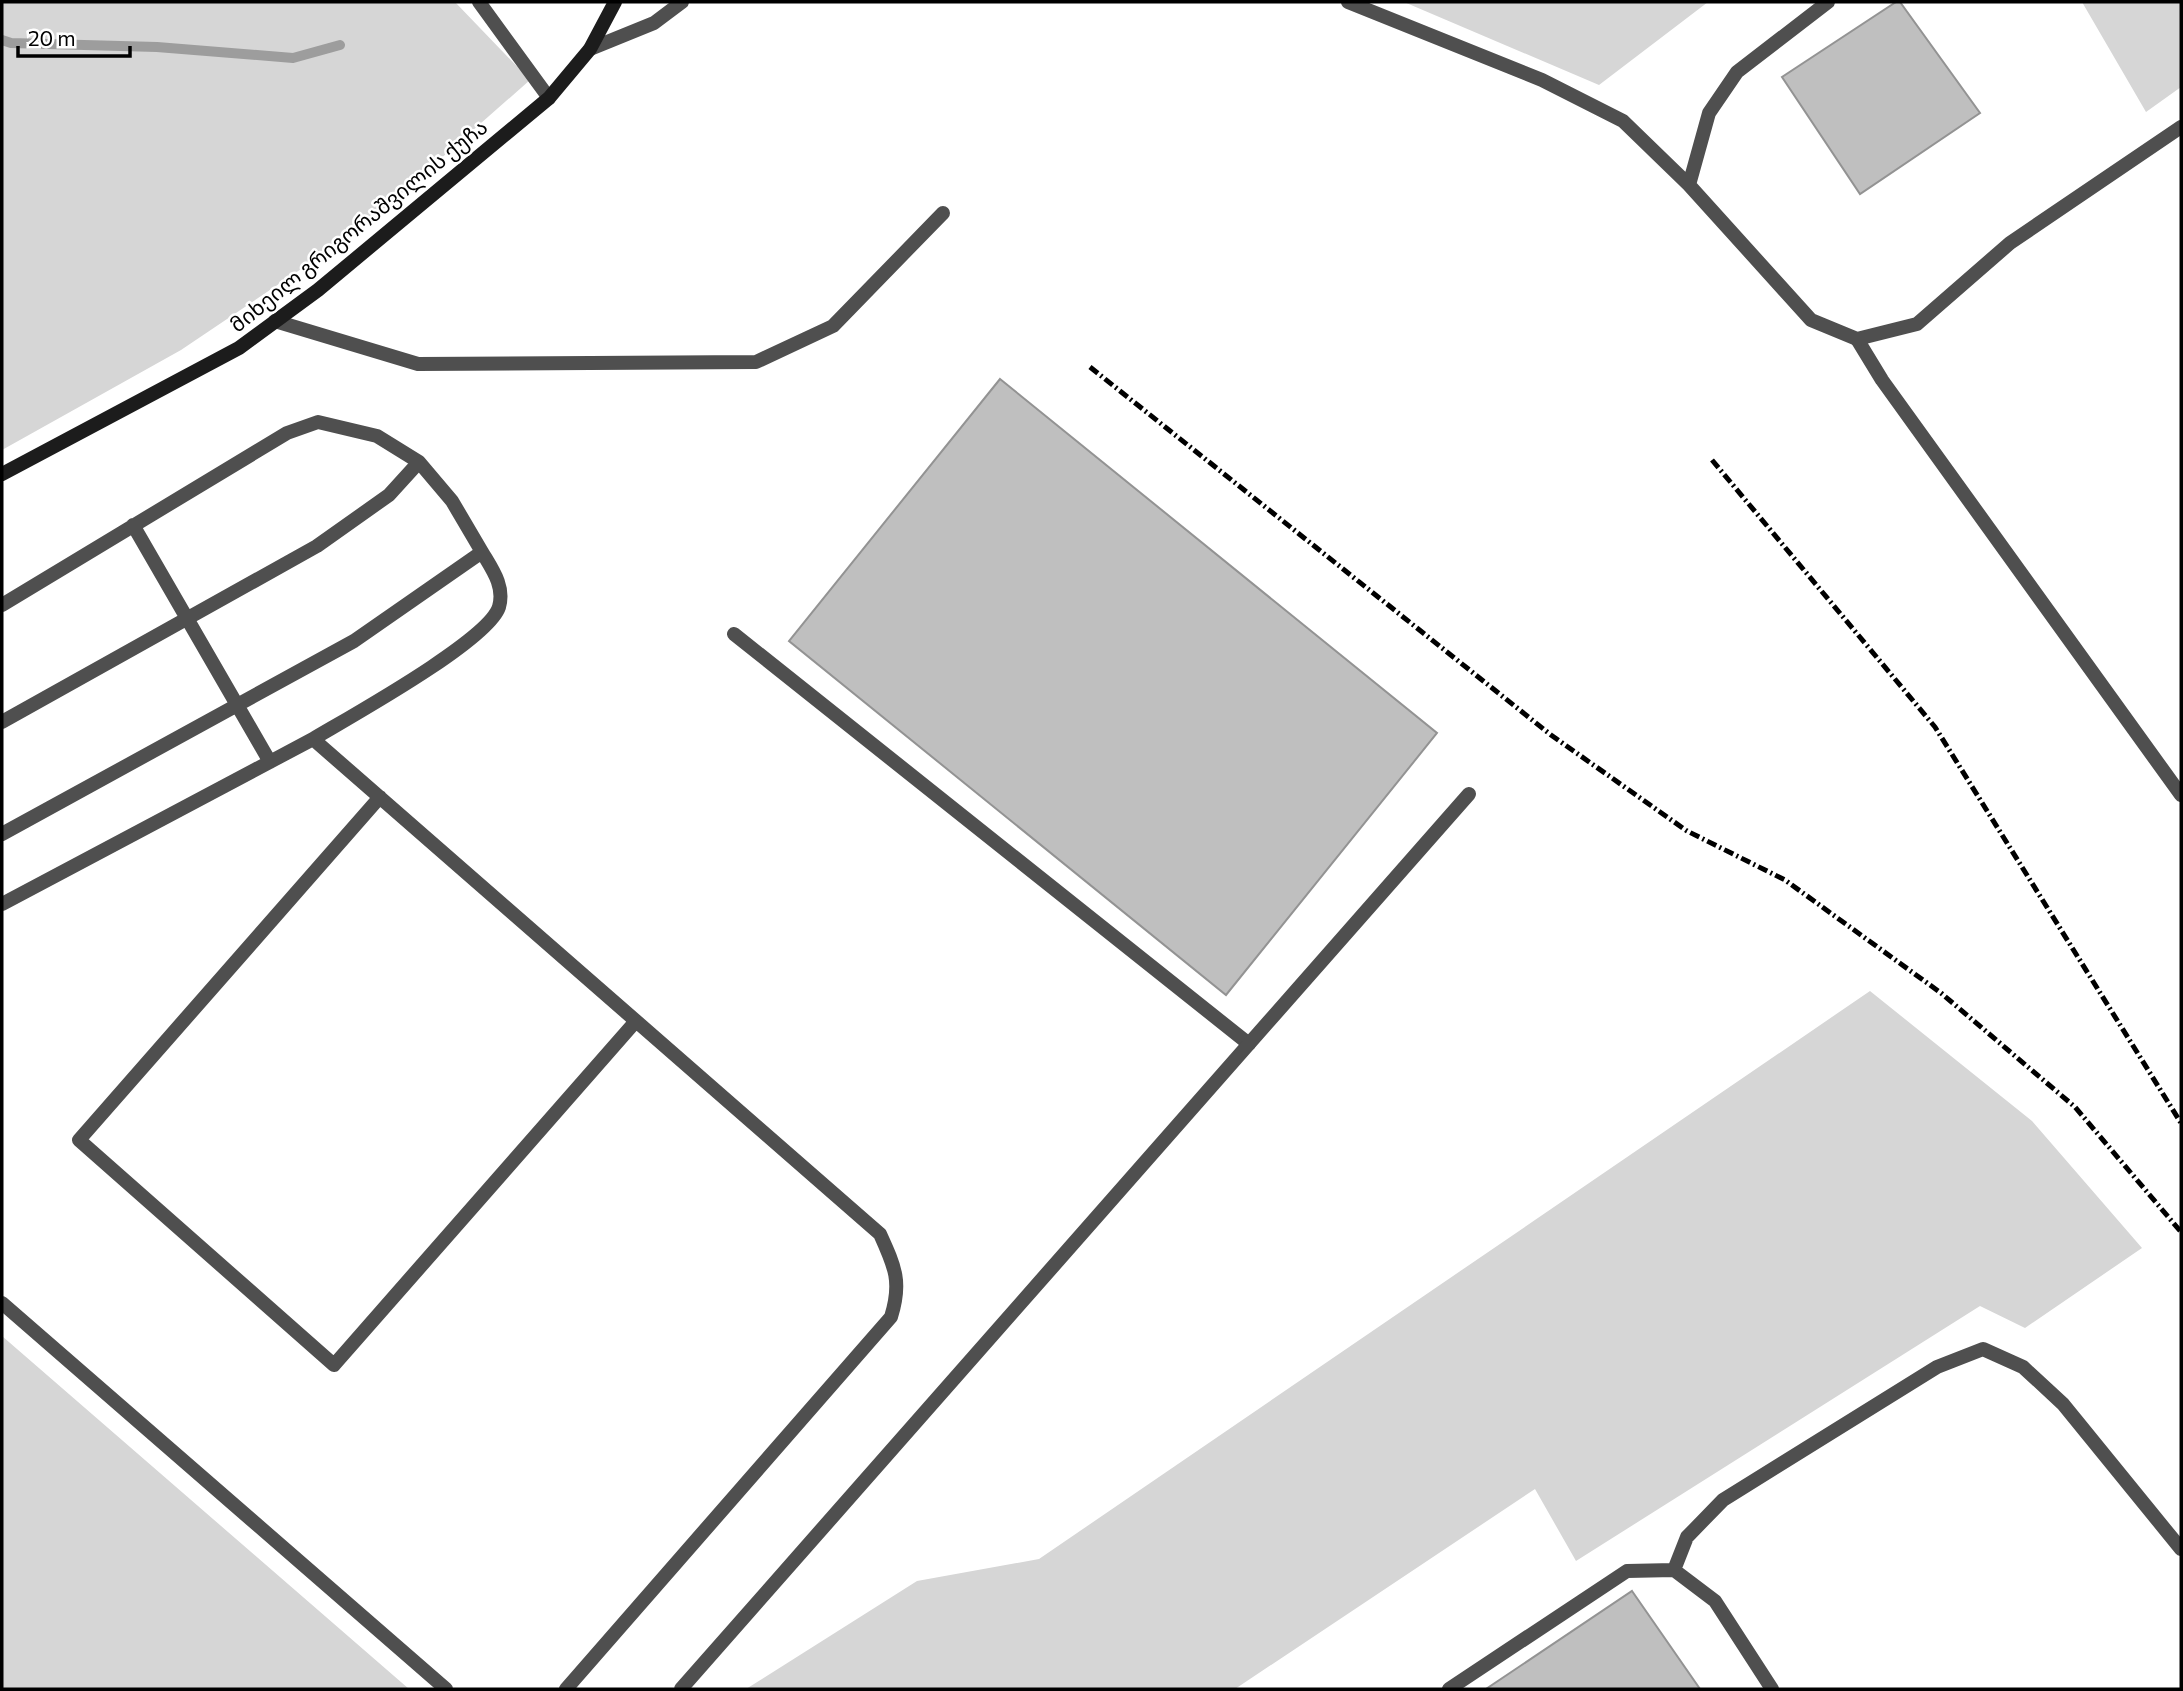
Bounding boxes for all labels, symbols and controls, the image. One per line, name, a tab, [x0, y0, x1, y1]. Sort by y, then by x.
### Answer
scale bar	[18, 14, 130, 58]
text: 20 m	[28, 25, 76, 50]
street label: მიხეილ გრიგორაშვილის ქუჩა	[224, 113, 493, 338]

